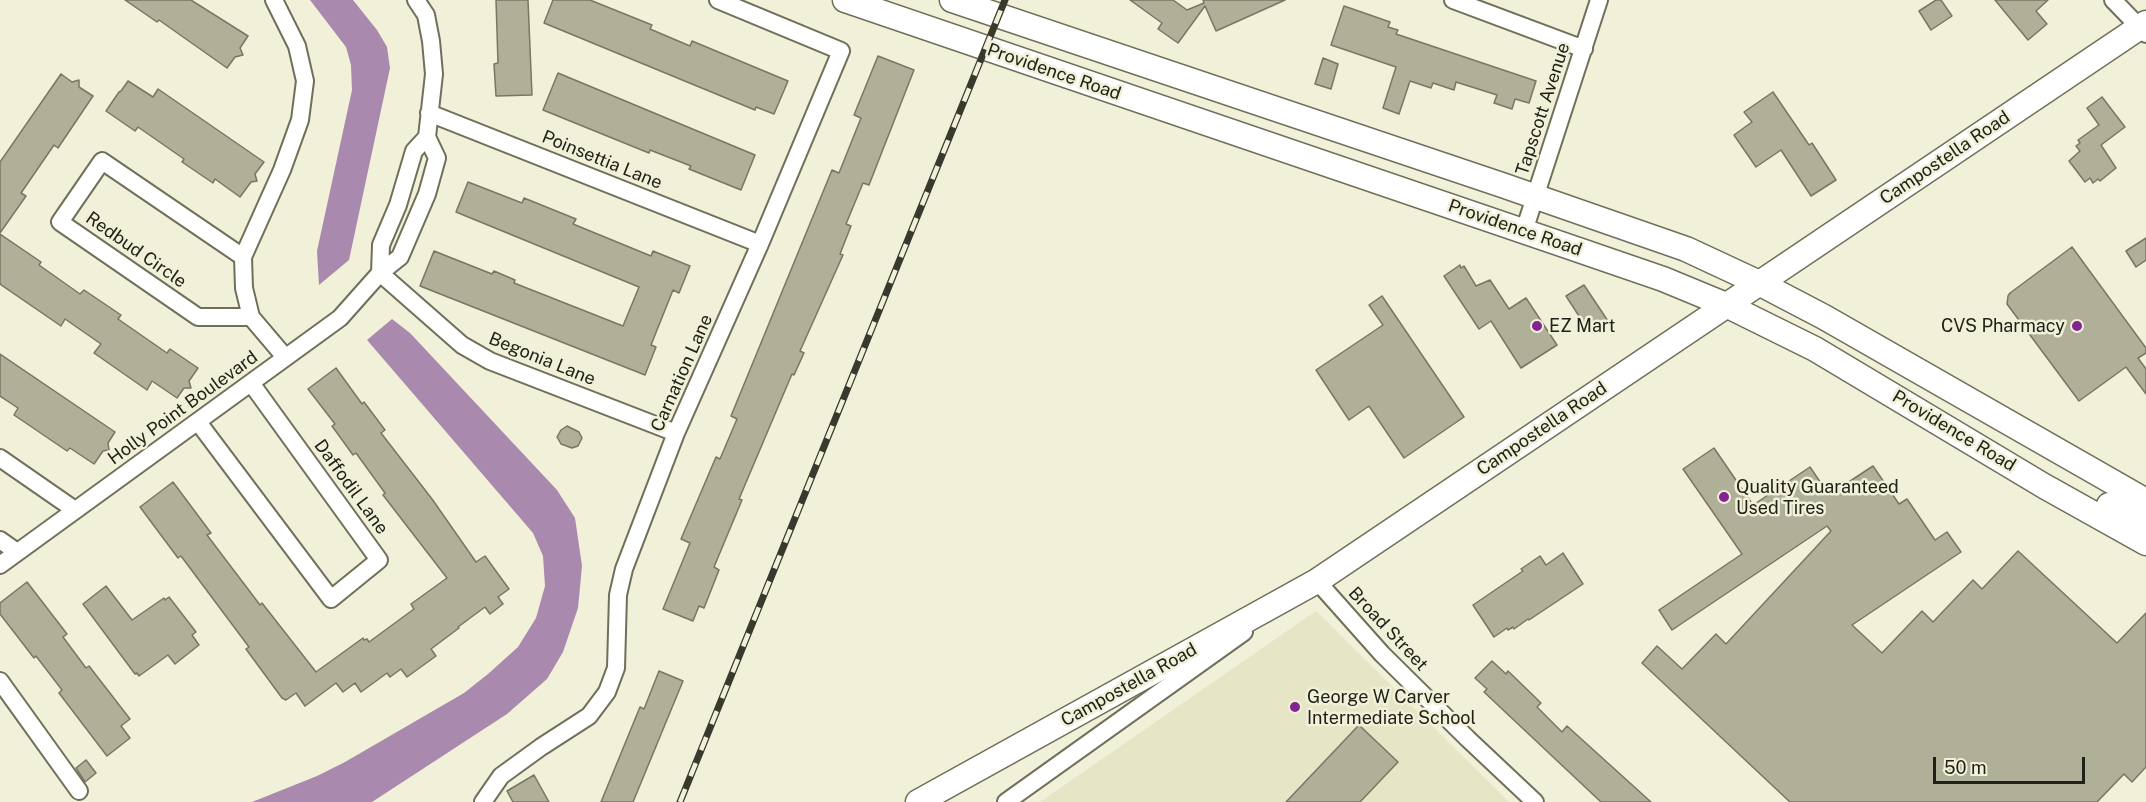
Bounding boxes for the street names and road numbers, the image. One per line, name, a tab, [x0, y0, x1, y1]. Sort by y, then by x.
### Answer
street label: Providence Road	[984, 39, 1124, 105]
street label: Tapscott Avenue	[1511, 40, 1575, 178]
street label: Campostella Road	[1876, 107, 2014, 209]
street label: Poinsettia Lane	[539, 126, 665, 194]
street label: Providence Road	[1445, 195, 1585, 261]
street label: Redbud Circle	[82, 207, 190, 293]
street label: Carnation Lane	[646, 311, 718, 435]
street label: Begonia Lane	[485, 328, 599, 390]
street label: Holly Point Boulevard	[104, 346, 262, 470]
street label: Campostella Road	[1473, 378, 1611, 480]
street label: Providence Road	[1888, 386, 2020, 476]
street label: Daffodil Lane	[309, 435, 393, 539]
street label: Broad Street	[1344, 583, 1432, 675]
street label: Campostella Road	[1057, 639, 1201, 731]

